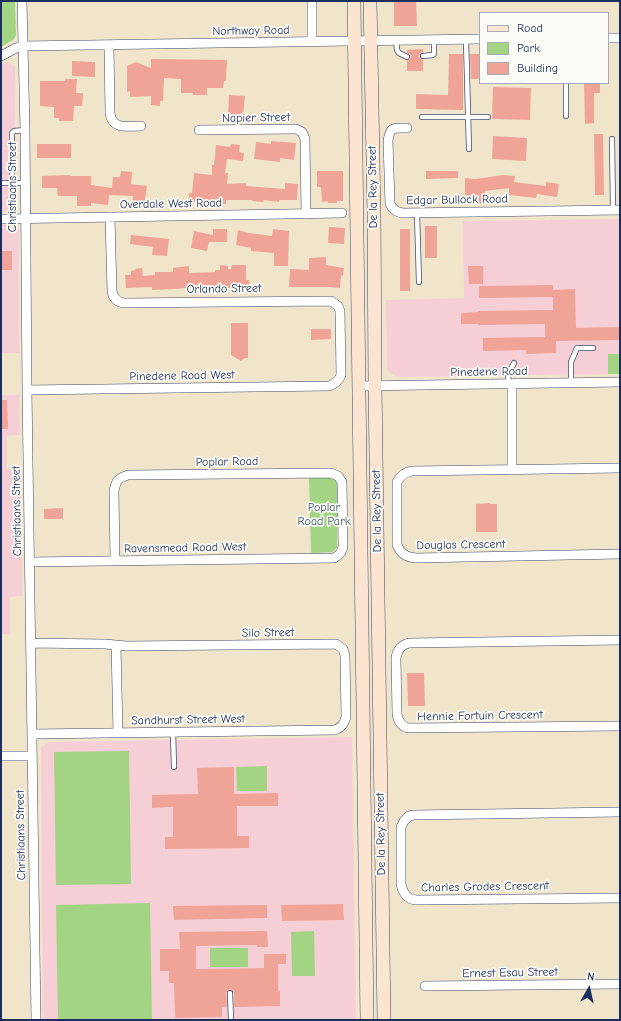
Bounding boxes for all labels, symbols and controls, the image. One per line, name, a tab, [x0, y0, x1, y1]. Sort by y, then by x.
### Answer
legend	[479, 12, 609, 84]
text: Road	[517, 21, 543, 35]
street label: Northway Road	[212, 23, 290, 39]
text: Park	[517, 41, 540, 55]
text: Building	[517, 61, 558, 75]
street label: Napier Street	[222, 110, 290, 126]
street label: Christiaans Street	[6, 142, 20, 232]
street label: De la Rey Street	[365, 145, 381, 229]
street label: Edgar Bullock Road	[406, 192, 508, 208]
street label: Overdale West Road	[120, 196, 222, 212]
street label: Orlando Street	[187, 281, 261, 297]
street label: Pinedene Road	[450, 364, 528, 380]
street label: Pinedene Road West	[129, 368, 235, 384]
street label: Poplar Road	[196, 454, 258, 470]
street label: Christiaans Street	[9, 466, 25, 556]
street label: De la Rey Street	[369, 469, 385, 553]
park label: Poplar Road Park	[298, 501, 350, 529]
street label: Douglas Crescent	[416, 537, 506, 553]
street label: Ravensmead Road West	[124, 540, 246, 556]
street label: Silo Street	[242, 625, 294, 641]
street label: Hennie Fortuin Crescent	[417, 708, 543, 724]
street label: Sandhurst Street West	[131, 712, 245, 728]
street label: Christiaans Street	[13, 790, 29, 880]
street label: De la Rey Street	[373, 792, 389, 876]
street label: Charles Grodes Crescent	[421, 879, 549, 895]
street label: Ernest Esau Street	[462, 965, 558, 981]
north arrow	[569, 969, 609, 1009]
text: N	[586, 970, 596, 984]

